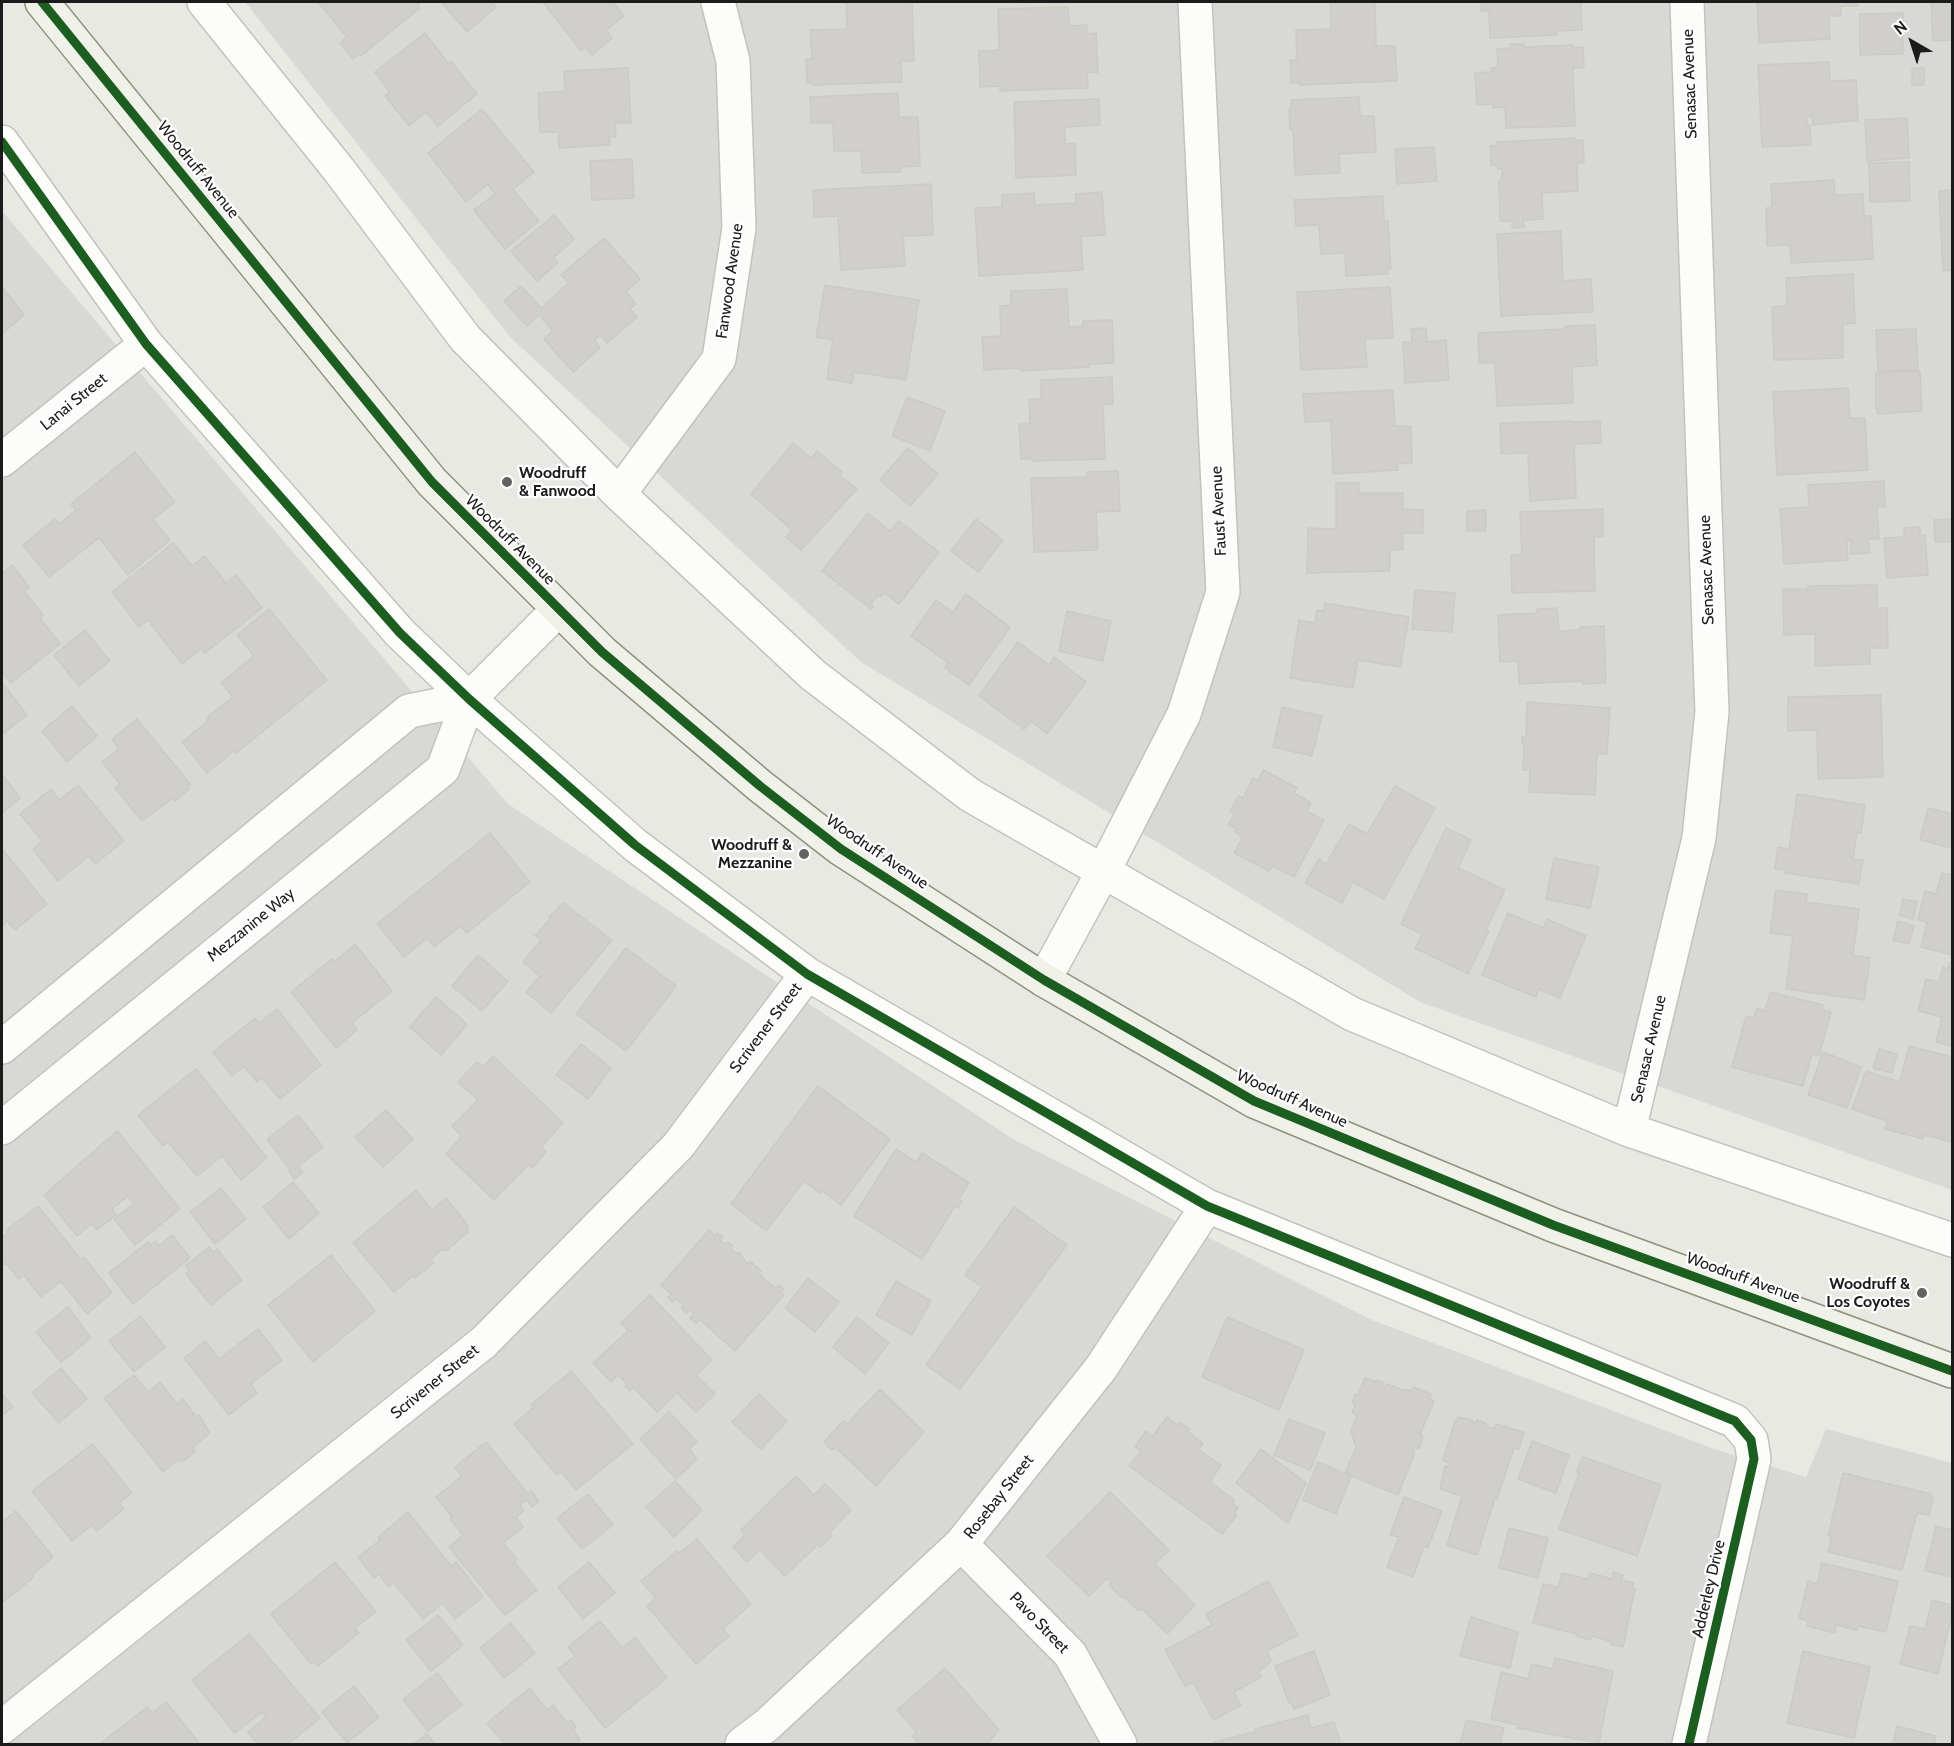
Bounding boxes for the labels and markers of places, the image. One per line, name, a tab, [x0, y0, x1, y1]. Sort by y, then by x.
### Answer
place label: Woodruff & Fanwood	[519, 463, 596, 501]
marker: Woodruff & Fanwood	[500, 475, 514, 489]
place label: Woodruff & Mezzanine	[711, 835, 792, 873]
marker: Woodruff & Mezzanine	[797, 847, 811, 861]
place label: Woodruff & Los Coyotes	[1826, 1274, 1910, 1312]
marker: Woodruff & Los Coyotes	[1915, 1286, 1929, 1300]

